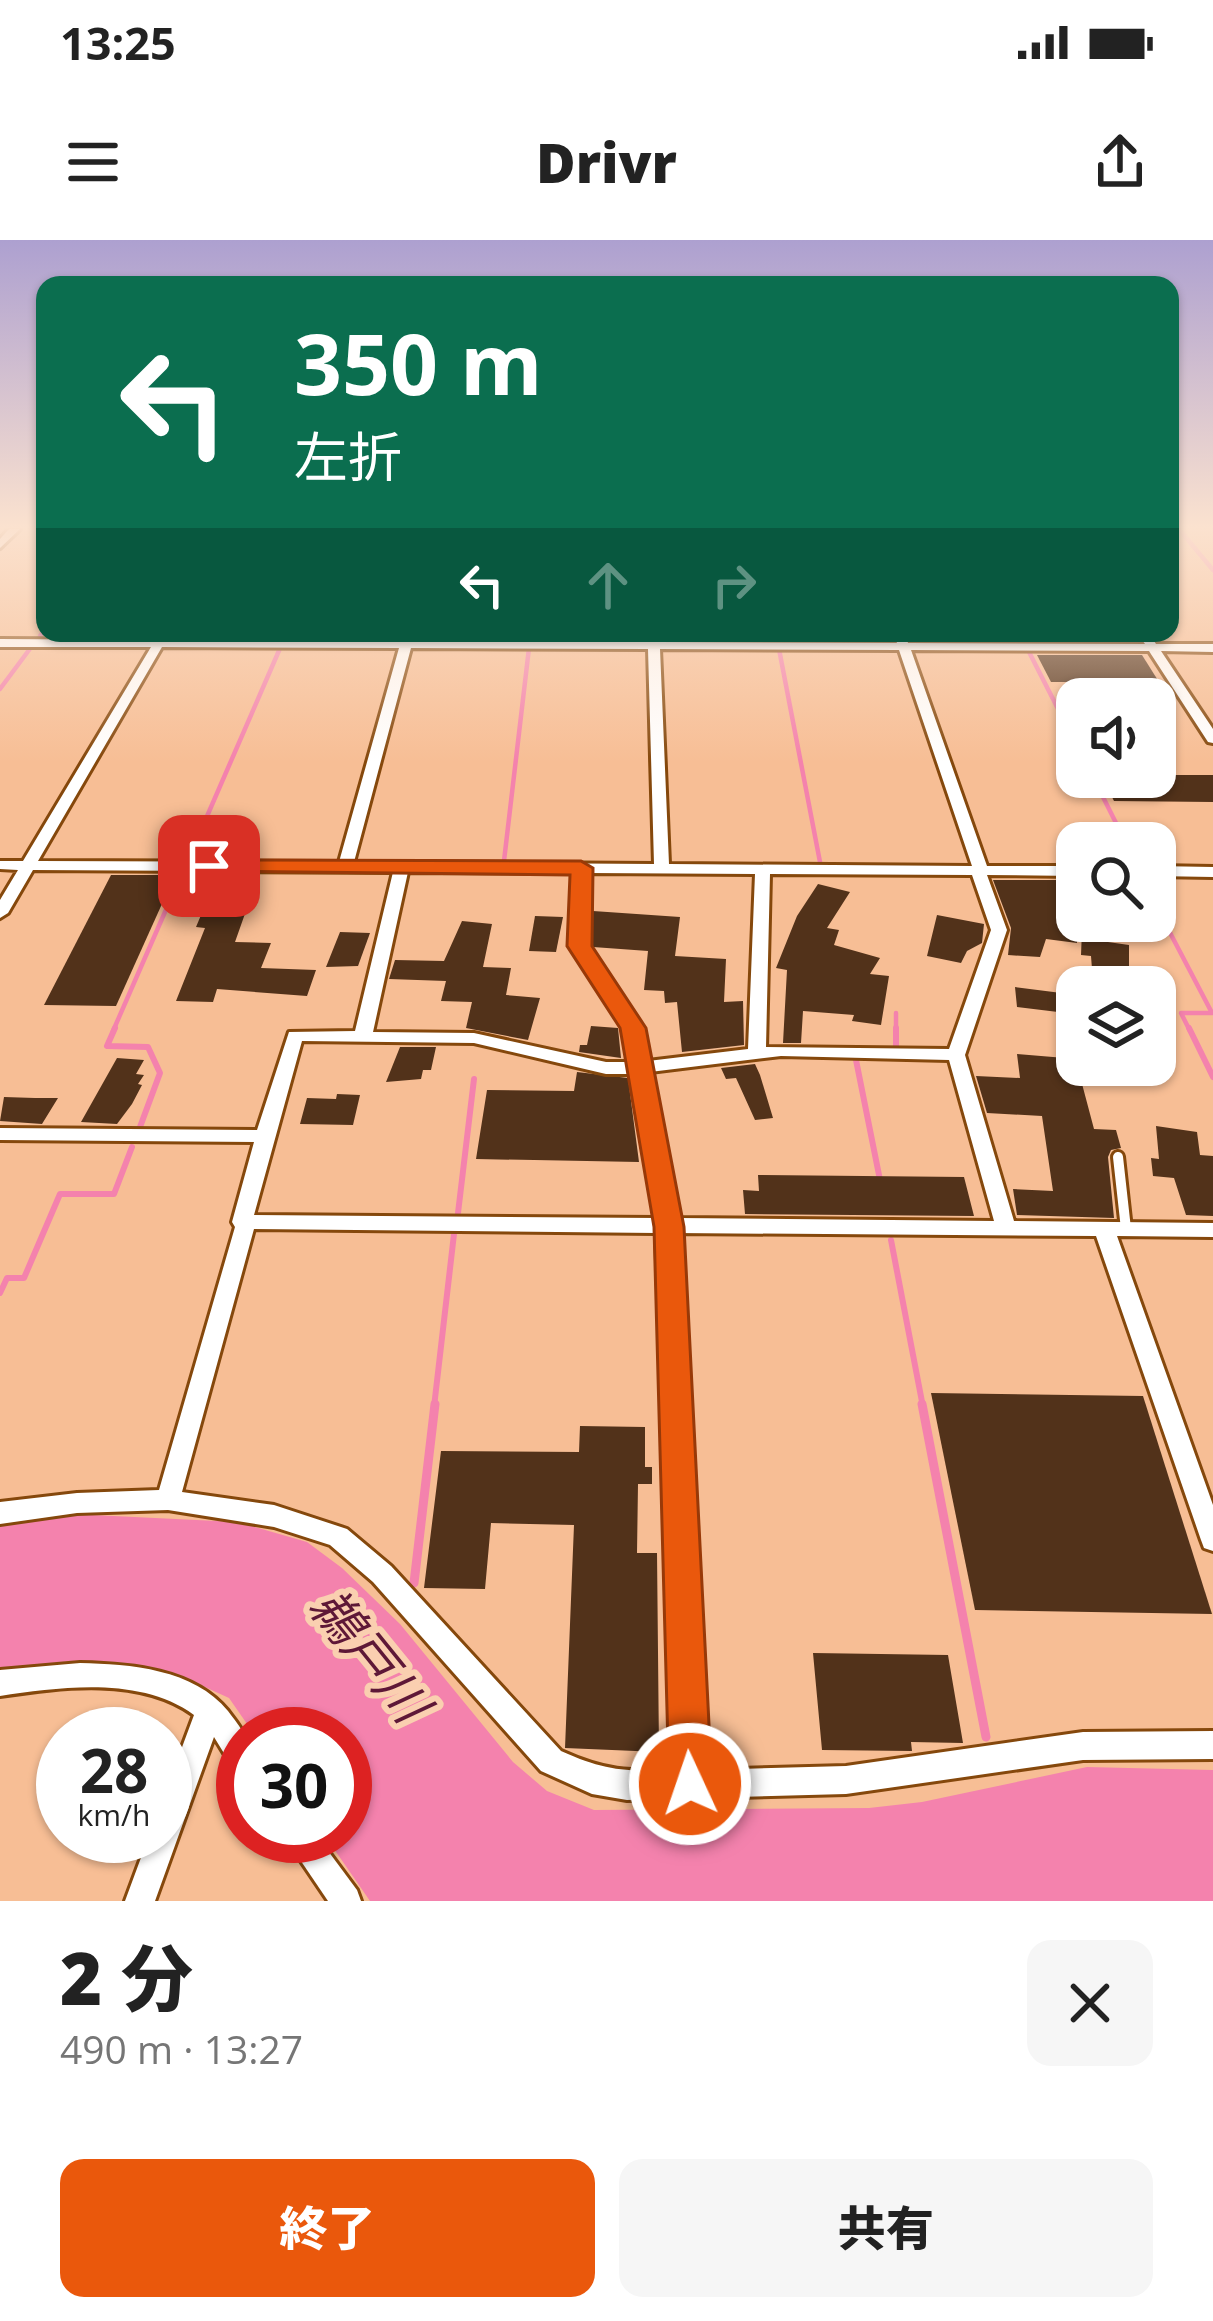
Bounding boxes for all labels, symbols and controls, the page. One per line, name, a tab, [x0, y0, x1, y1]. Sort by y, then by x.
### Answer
text: 13:25	[60, 12, 176, 73]
text: Drivr	[536, 125, 677, 199]
icon: menu	[60, 129, 126, 195]
icon: share	[1087, 129, 1153, 195]
text: 350 m	[294, 305, 542, 420]
icon: left	[96, 324, 252, 480]
text: 左折	[294, 419, 402, 493]
icon: left	[449, 552, 515, 618]
icon: ahead	[575, 552, 641, 618]
icon: right	[701, 552, 767, 618]
map controls	[1056, 678, 1176, 1086]
button: sound	[1056, 678, 1176, 798]
pin	[158, 815, 260, 917]
button: search	[1056, 822, 1176, 942]
icon: arrive	[176, 833, 242, 899]
button: layers	[1056, 966, 1176, 1086]
water label: 鵜戸川	[296, 1573, 449, 1739]
speed limit sign: 30	[216, 1707, 372, 1863]
position arrow	[627, 1721, 753, 1847]
text: 28	[80, 1729, 148, 1811]
text: km/h	[78, 1794, 150, 1835]
text: 2 分	[60, 1928, 193, 2026]
button: close	[1027, 1940, 1153, 2066]
text: 490 m · 13:27	[60, 2022, 303, 2075]
button: 終了	[60, 2159, 595, 2297]
button: 共有	[619, 2159, 1153, 2297]

